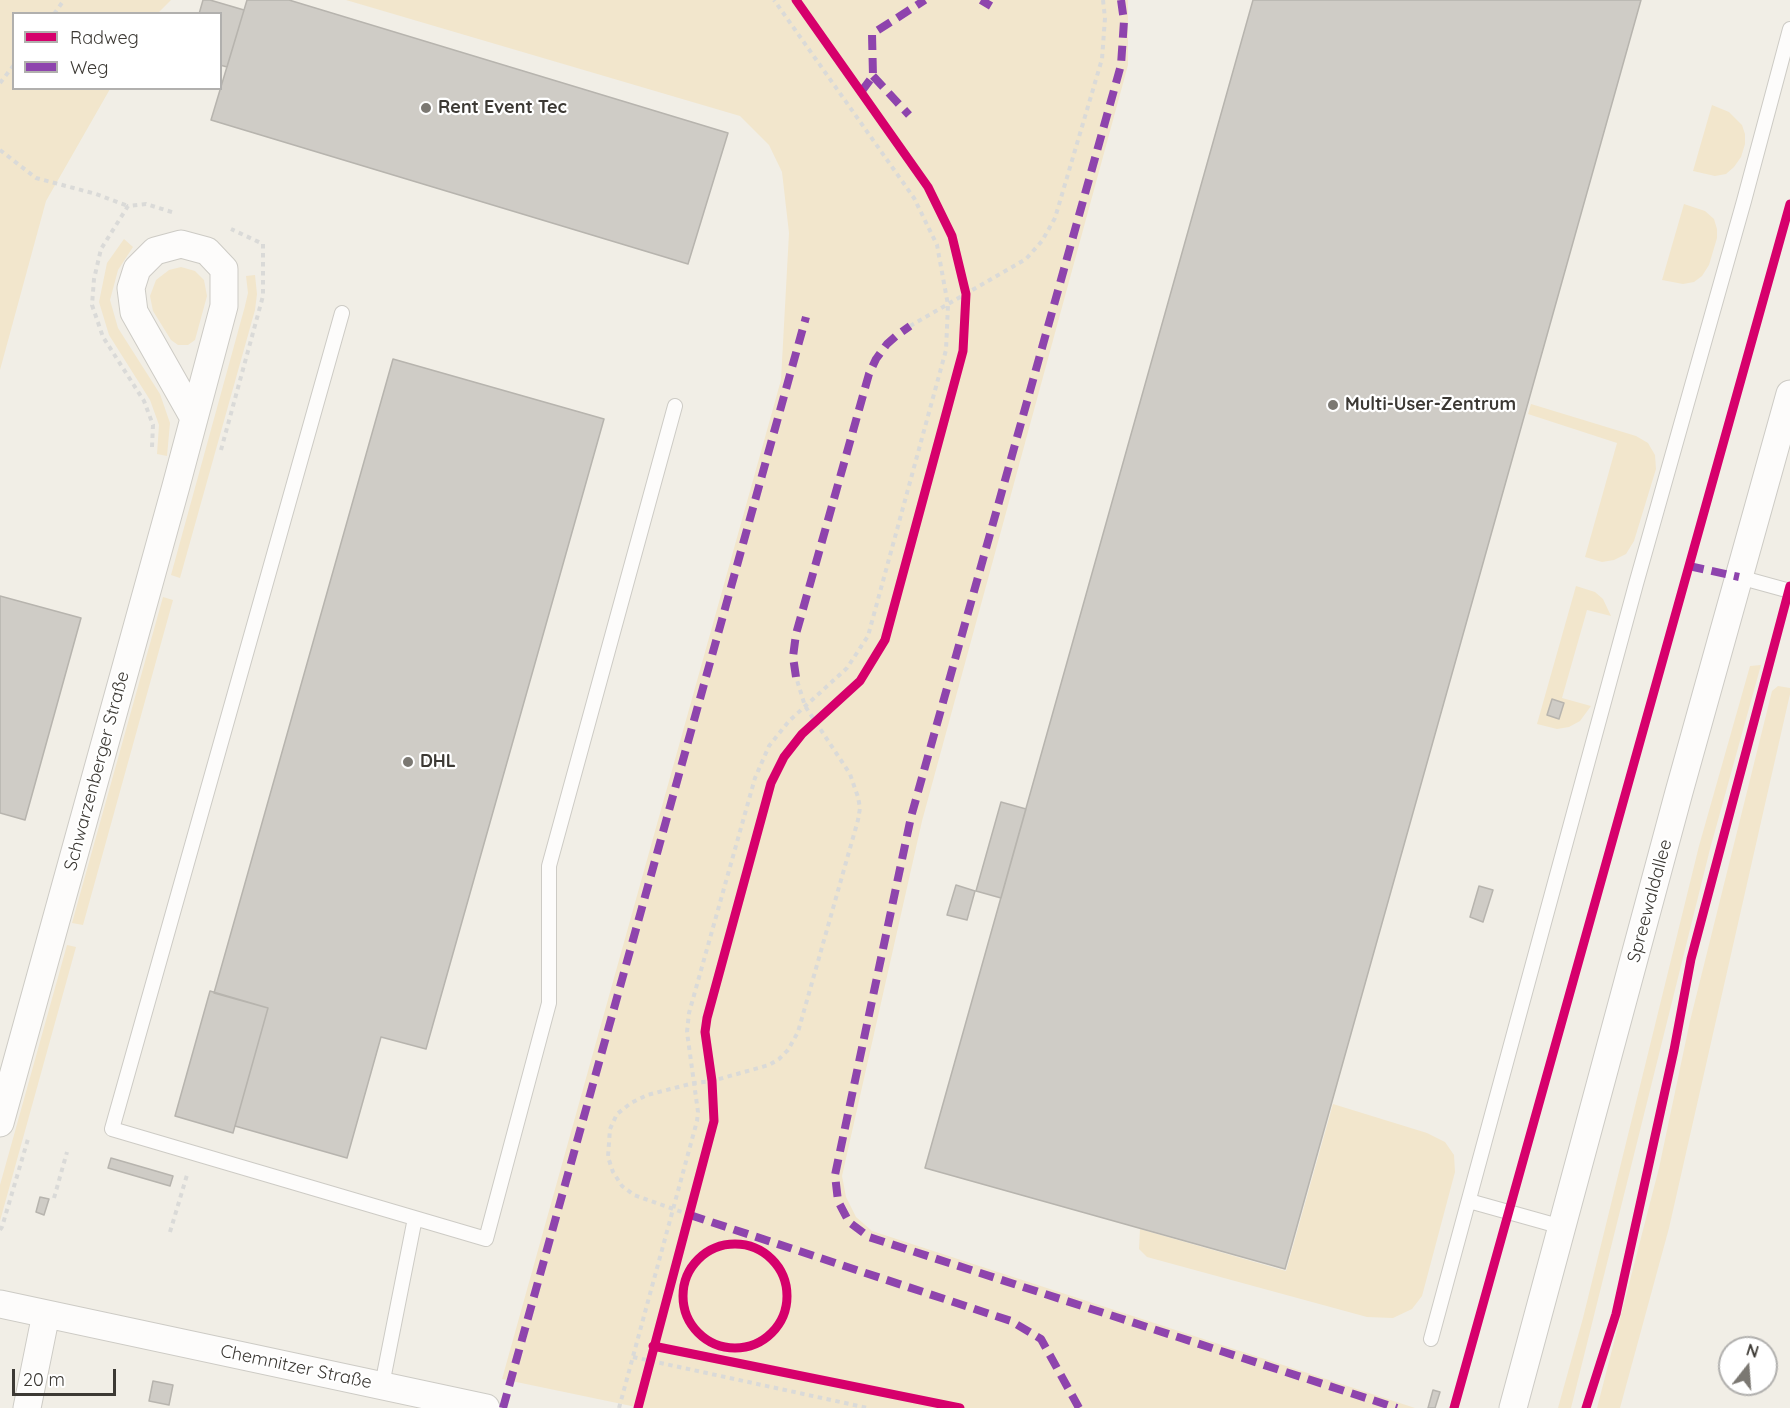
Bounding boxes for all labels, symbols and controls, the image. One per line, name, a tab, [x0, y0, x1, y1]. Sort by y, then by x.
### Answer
legend	[12, 12, 222, 90]
text: Radweg	[70, 26, 139, 49]
text: Weg	[70, 56, 108, 79]
place label: Rent Event Tec	[438, 97, 567, 119]
marker: Rent Event Tec	[419, 101, 433, 115]
place label: Multi-User-Zentrum	[1345, 394, 1516, 416]
marker: Multi-User-Zentrum	[1326, 398, 1340, 412]
street label: Schwarzenberger Straße	[60, 669, 134, 873]
place label: DHL	[420, 751, 456, 773]
marker: DHL	[401, 755, 415, 769]
street label: Spreewaldallee	[1623, 837, 1677, 965]
north arrow	[1718, 1336, 1778, 1396]
text: N	[1744, 1339, 1761, 1362]
street label: Chemnitzer Straße	[218, 1340, 374, 1394]
scale bar	[15, 1357, 118, 1395]
text: 20 m	[23, 1368, 65, 1391]

